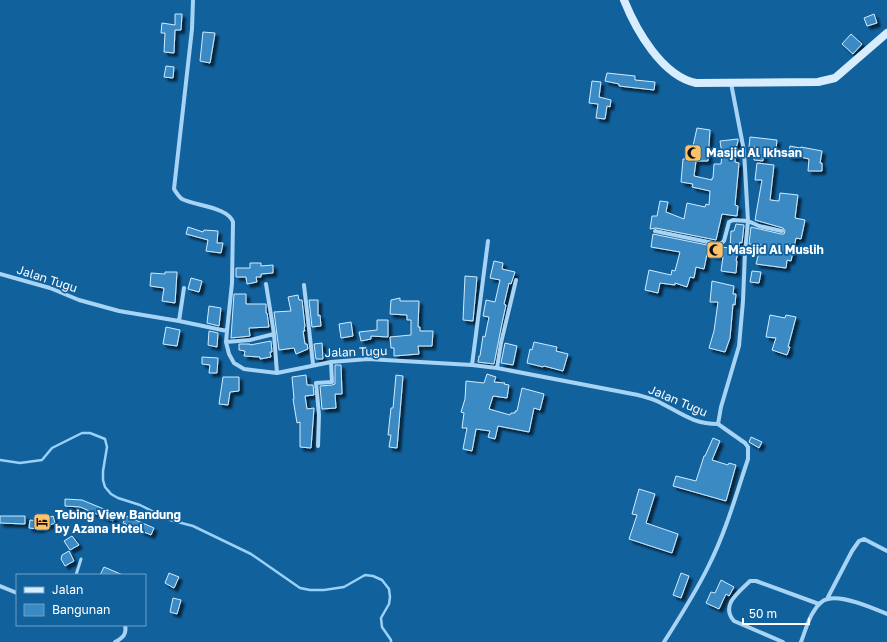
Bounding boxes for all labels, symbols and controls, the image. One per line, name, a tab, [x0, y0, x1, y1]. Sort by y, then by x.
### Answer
mosque icon: Masjid Al Ikhsan	[683, 143, 703, 163]
place label: Masjid Al Ikhsan	[706, 145, 802, 160]
mosque icon: Masjid Al Muslih	[705, 240, 725, 260]
place label: Masjid Al Muslih	[728, 242, 824, 257]
street label: Jalan Tugu	[15, 262, 79, 295]
street label: Jalan Tugu	[324, 343, 388, 360]
street label: Jalan Tugu	[646, 381, 710, 420]
place label: Tebing View Bandung by Azana Hotel	[55, 507, 181, 536]
hotel icon: Tebing View Bandung by Azana Hotel	[32, 512, 52, 532]
legend	[16, 574, 146, 626]
text: Jalan	[52, 582, 83, 597]
scale bar	[743, 600, 809, 626]
text: Bangunan	[52, 602, 110, 617]
text: 50 m	[749, 606, 777, 621]

